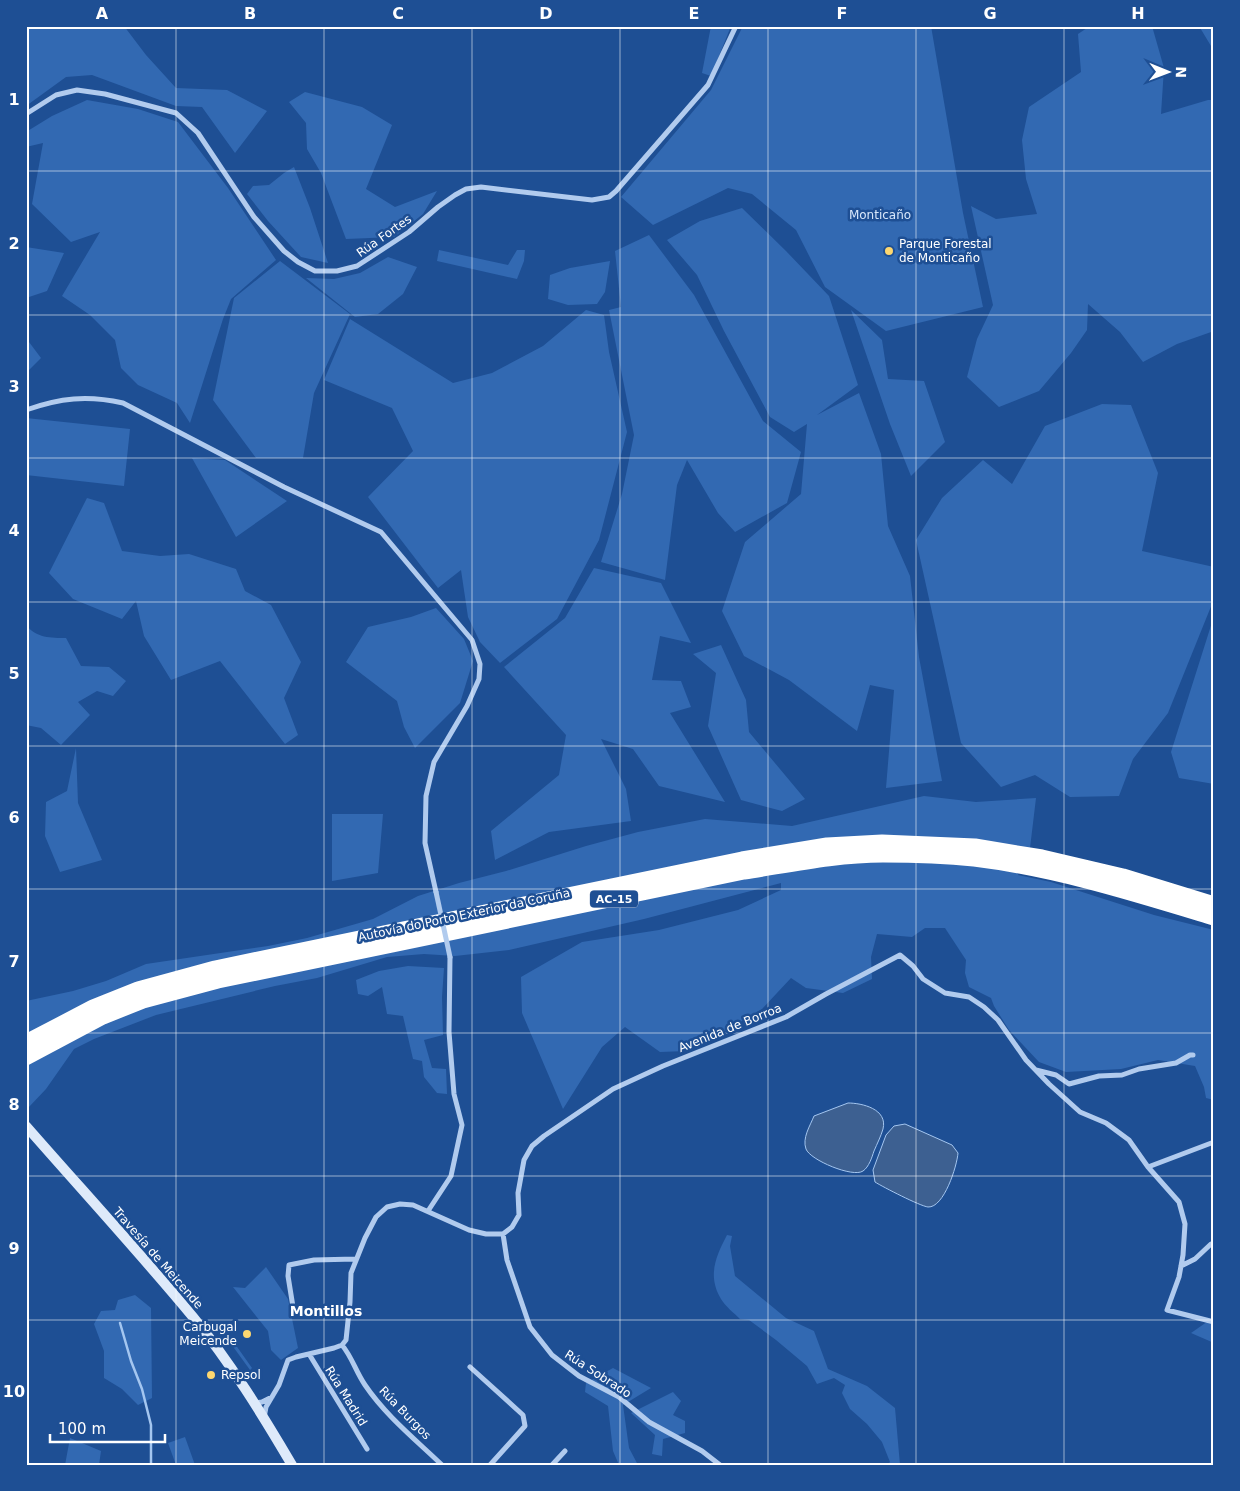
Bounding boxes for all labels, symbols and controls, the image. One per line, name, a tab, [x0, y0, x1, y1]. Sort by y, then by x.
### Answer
text: A	[96, 4, 109, 23]
text: B	[244, 4, 256, 23]
text: C	[392, 4, 404, 23]
text: D	[539, 4, 553, 23]
text: E	[689, 4, 699, 23]
text: F	[837, 4, 847, 23]
text: G	[983, 4, 997, 23]
text: H	[1131, 4, 1145, 23]
north arrow	[1142, 48, 1192, 98]
text: N	[1173, 66, 1189, 78]
text: 1	[8, 90, 20, 109]
park label: Monticaño	[849, 208, 911, 222]
street label: Rúa Fortes	[354, 212, 414, 260]
text: 2	[8, 234, 20, 253]
place label: Parque Forestal de Monticaño	[899, 237, 992, 265]
marker: Parque Forestal de Monticaño	[883, 245, 895, 257]
text: 3	[8, 377, 20, 396]
text: 4	[8, 521, 20, 540]
text: 5	[8, 664, 20, 683]
text: 6	[8, 808, 20, 827]
street label: Autovía do Porto Exterior da Coruña	[357, 886, 571, 944]
road number: AC-15	[590, 891, 638, 908]
text: 7	[8, 952, 20, 971]
street label: Avenida de Borroa	[676, 1001, 784, 1055]
text: 8	[8, 1095, 20, 1114]
street label: Travesía de Meicende	[110, 1204, 206, 1311]
text: 9	[8, 1239, 20, 1258]
district label: Montillos	[290, 1303, 362, 1319]
place label: Carbugal Meicende	[179, 1320, 237, 1348]
marker: Carbugal Meicende	[241, 1328, 253, 1340]
street label: Rúa Sobrado	[562, 1347, 634, 1401]
street label: Rúa Madrid	[322, 1364, 370, 1428]
place label: Repsol	[221, 1368, 261, 1382]
marker: Repsol	[205, 1369, 217, 1381]
text: 10	[3, 1382, 25, 1401]
street label: Rúa Burgos	[376, 1384, 434, 1442]
scale bar	[50, 1411, 165, 1443]
text: 100 m	[58, 1420, 106, 1438]

